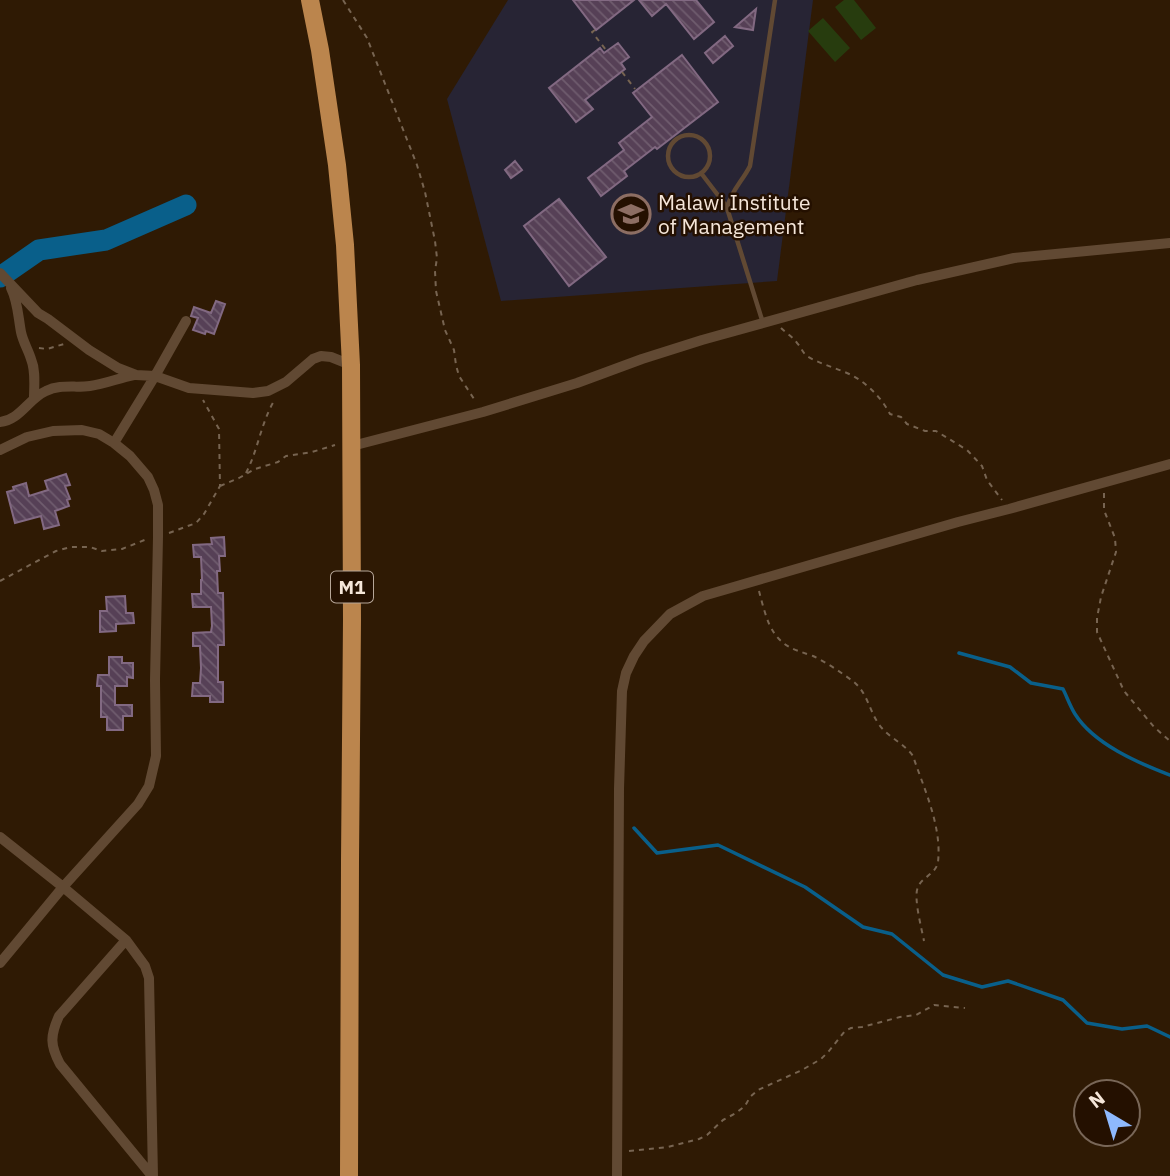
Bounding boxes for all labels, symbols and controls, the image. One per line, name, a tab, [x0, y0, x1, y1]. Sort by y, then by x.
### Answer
place label: Malawi Institute of Management	[658, 188, 811, 240]
school or university icon: Malawi Institute of Management	[610, 193, 652, 235]
road number: M1	[331, 572, 373, 602]
north arrow	[1072, 1078, 1142, 1148]
text: N	[1084, 1086, 1109, 1113]

